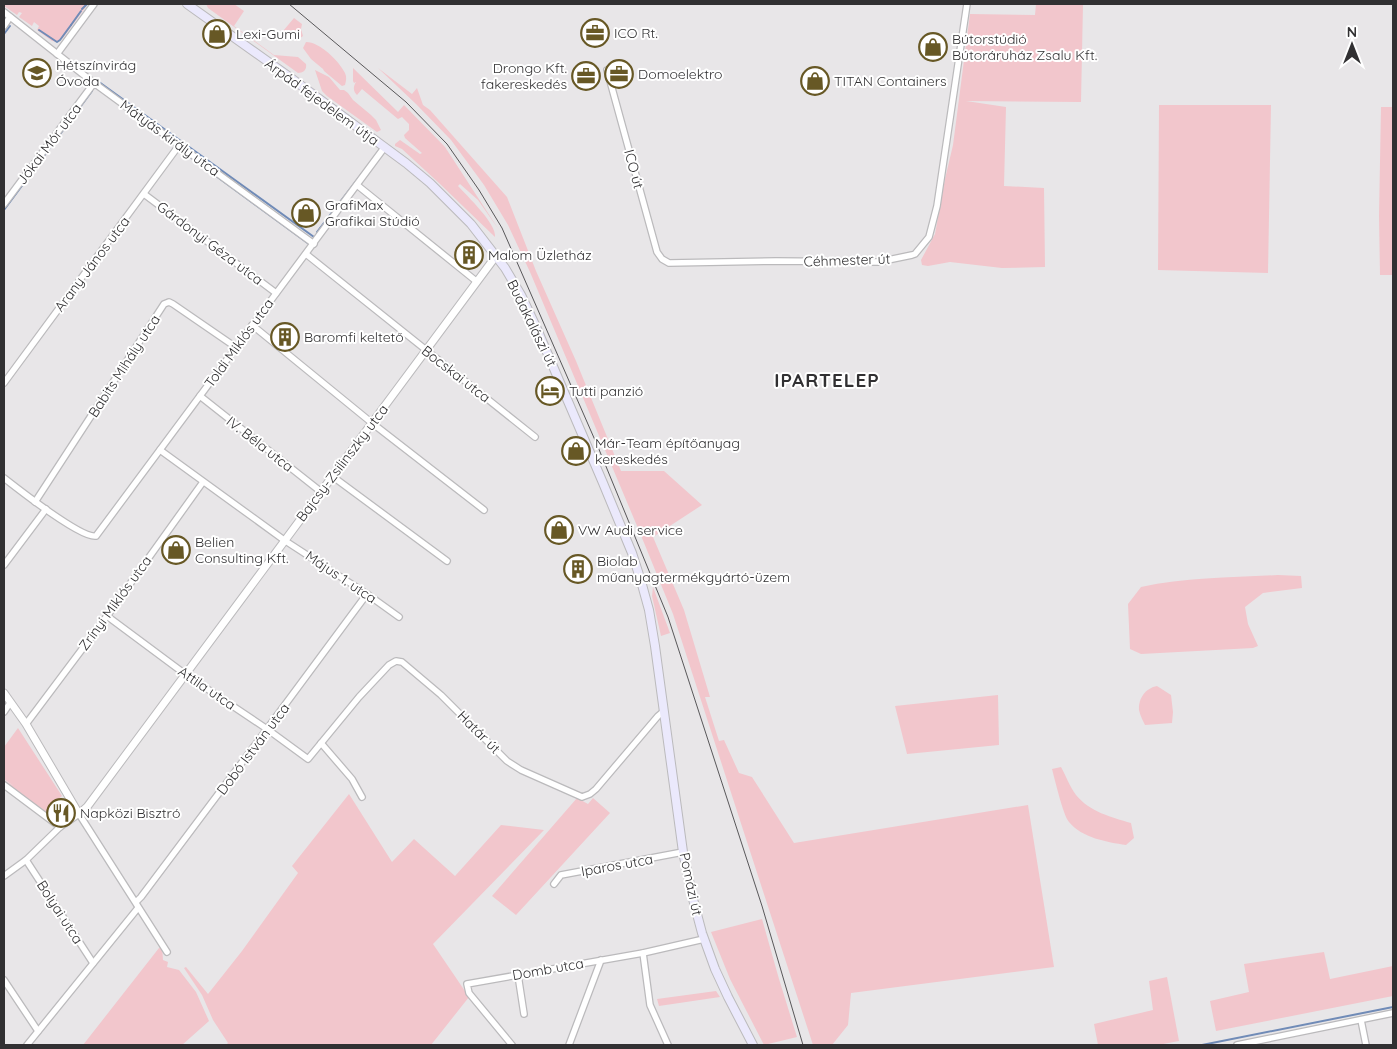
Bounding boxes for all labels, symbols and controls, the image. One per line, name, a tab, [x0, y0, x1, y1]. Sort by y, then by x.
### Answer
office icon: ICO Rt.	[580, 18, 610, 48]
shop icon: Lexi-Gumi	[202, 19, 232, 49]
north arrow	[1327, 20, 1377, 70]
text: N	[1347, 23, 1357, 41]
place label: ICO Rt.	[614, 24, 658, 42]
place label: Lexi-Gumi	[236, 25, 300, 43]
place label: Bútorstúdió Bútoráruház Zsalu Kft.	[952, 30, 1097, 64]
shop icon: Bútorstúdió Bútoráruház Zsalu Kft.	[918, 32, 948, 62]
street label: Árpád fejedelem útja	[261, 55, 383, 149]
place label: Hétszínvirág Óvoda	[56, 56, 136, 90]
school or university icon: Hétszínvirág Óvoda	[22, 58, 52, 88]
place label: Drongo Kft. fakereskedés	[481, 59, 567, 93]
office icon: Domoelektro	[604, 59, 634, 89]
office icon: Drongo Kft. fakereskedés	[571, 61, 601, 91]
place label: Domoelektro	[638, 65, 723, 83]
shop icon: TITAN Containers	[800, 66, 830, 96]
place label: TITAN Containers	[834, 72, 947, 90]
street label: Mátyás király utca	[117, 96, 223, 180]
street label: Jókai Mór utca	[13, 100, 85, 188]
street label: ICO út	[620, 147, 648, 191]
place label: GrafiMax Grafikai Stúdió	[325, 196, 420, 230]
street label: Gárdonyi Géza utca	[153, 197, 267, 289]
shop icon: GrafiMax Grafikai Stúdió	[291, 198, 321, 228]
street label: Arany János utca	[50, 213, 134, 315]
building icon: Malom Üzletház	[454, 240, 484, 270]
place label: Malom Üzletház	[488, 246, 592, 264]
street label: Céhmester út	[803, 249, 891, 271]
street label: Budakalászi út	[503, 277, 561, 370]
street label: Toldi Miklós utca	[201, 295, 277, 391]
street label: Babits Mihály utca	[84, 311, 164, 421]
building icon: Baromfi keltető	[270, 322, 300, 352]
place label: Baromfi keltető	[304, 328, 404, 346]
street label: Bocskai utca	[418, 342, 494, 406]
district label: IPARTELEP	[774, 368, 880, 392]
hotel icon: Tutti panzió	[535, 376, 565, 406]
place label: Tutti panzió	[569, 382, 643, 400]
street label: Bajcsy-Zsilinszky utca	[292, 401, 392, 525]
street label: IV. Béla utca	[223, 412, 297, 476]
place label: Már-Team építőanyag kereskedés	[595, 434, 740, 468]
shop icon: Már-Team építőanyag kereskedés	[561, 436, 591, 466]
shop icon: VW Audi service	[544, 515, 574, 545]
place label: VW Audi service	[578, 521, 683, 539]
place label: Belien Consulting Kft.	[195, 533, 289, 567]
shop icon: Belien Consulting Kft.	[161, 535, 191, 565]
street label: Május 1. utca	[302, 547, 380, 607]
street label: Zrínyi Miklós utca	[75, 552, 155, 654]
place label: Biolab műanyagtermékgyártó-üzem	[597, 552, 790, 586]
building icon: Biolab műanyagtermékgyártó-üzem	[563, 554, 593, 584]
street label: Attila utca	[175, 662, 239, 714]
street label: Dobó István utca	[213, 700, 293, 798]
street label: Határ út	[454, 707, 505, 758]
restaurant icon: Napközi Bisztró	[46, 798, 76, 828]
place label: Napközi Bisztró	[80, 804, 180, 822]
street label: Iparos utca	[580, 850, 654, 880]
street label: Pomázi út	[676, 851, 707, 917]
street label: Bolyai utca	[33, 877, 87, 947]
street label: Domb utca	[511, 954, 585, 984]

